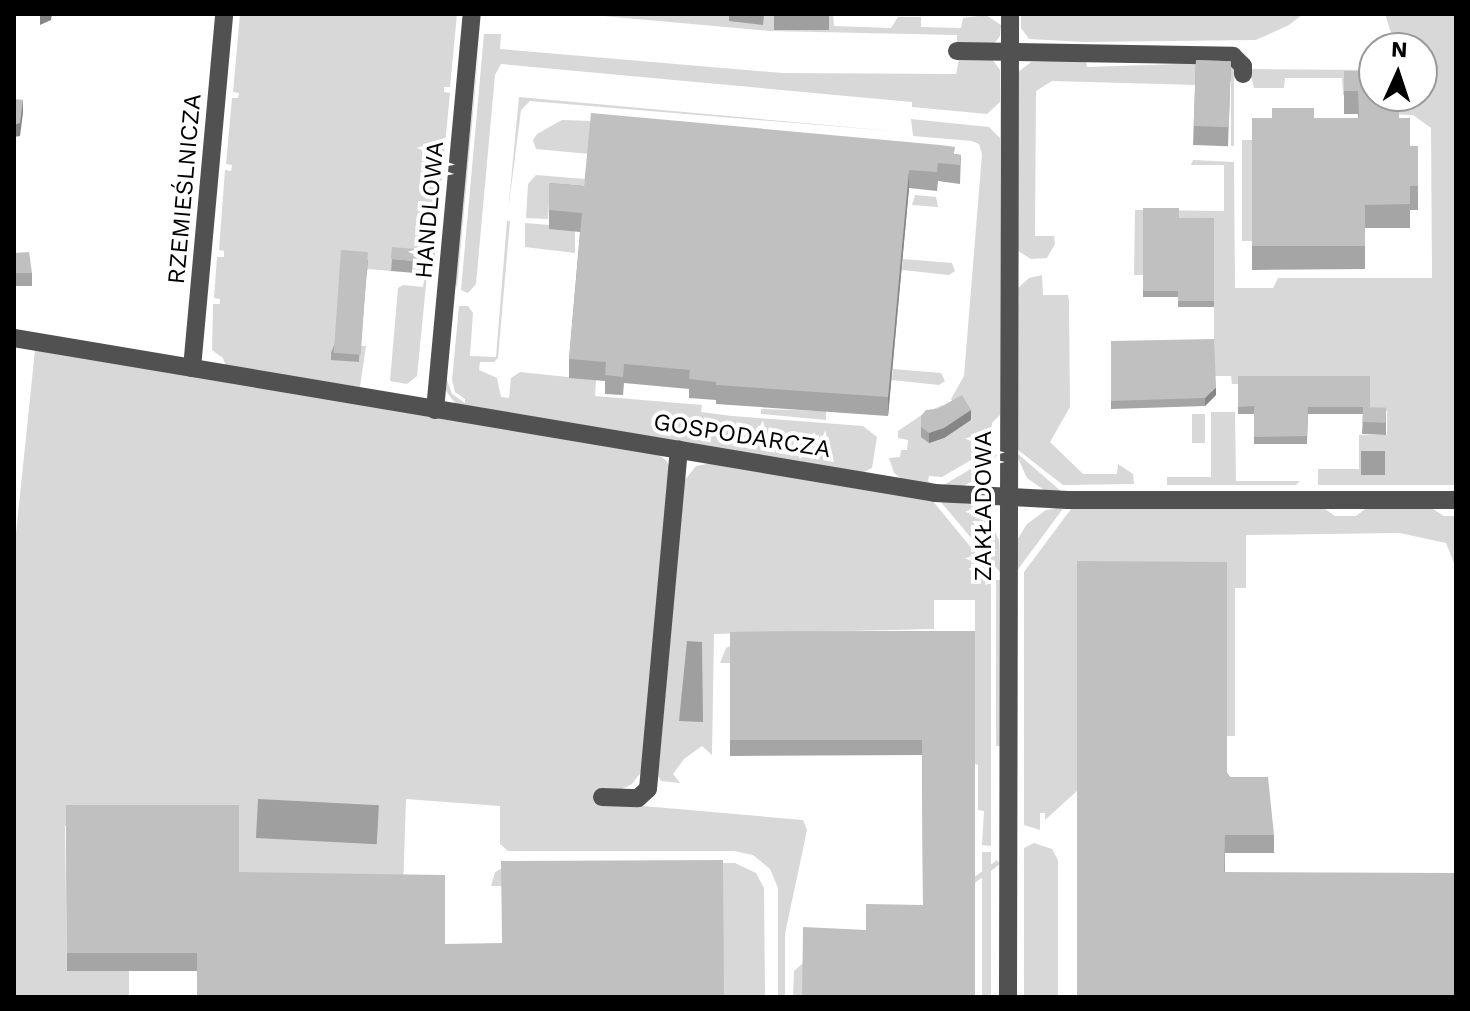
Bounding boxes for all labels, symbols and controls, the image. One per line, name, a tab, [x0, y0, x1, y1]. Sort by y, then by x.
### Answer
north arrow	[1358, 32, 1438, 112]
text: N	[1390, 37, 1408, 62]
street label: RZEMIEŚLNICZA	[162, 93, 208, 285]
street label: HANDLOWA	[410, 140, 450, 280]
street label: GOSPODARCZA	[651, 408, 833, 464]
street label: ZAKŁADOWA	[970, 431, 998, 581]

